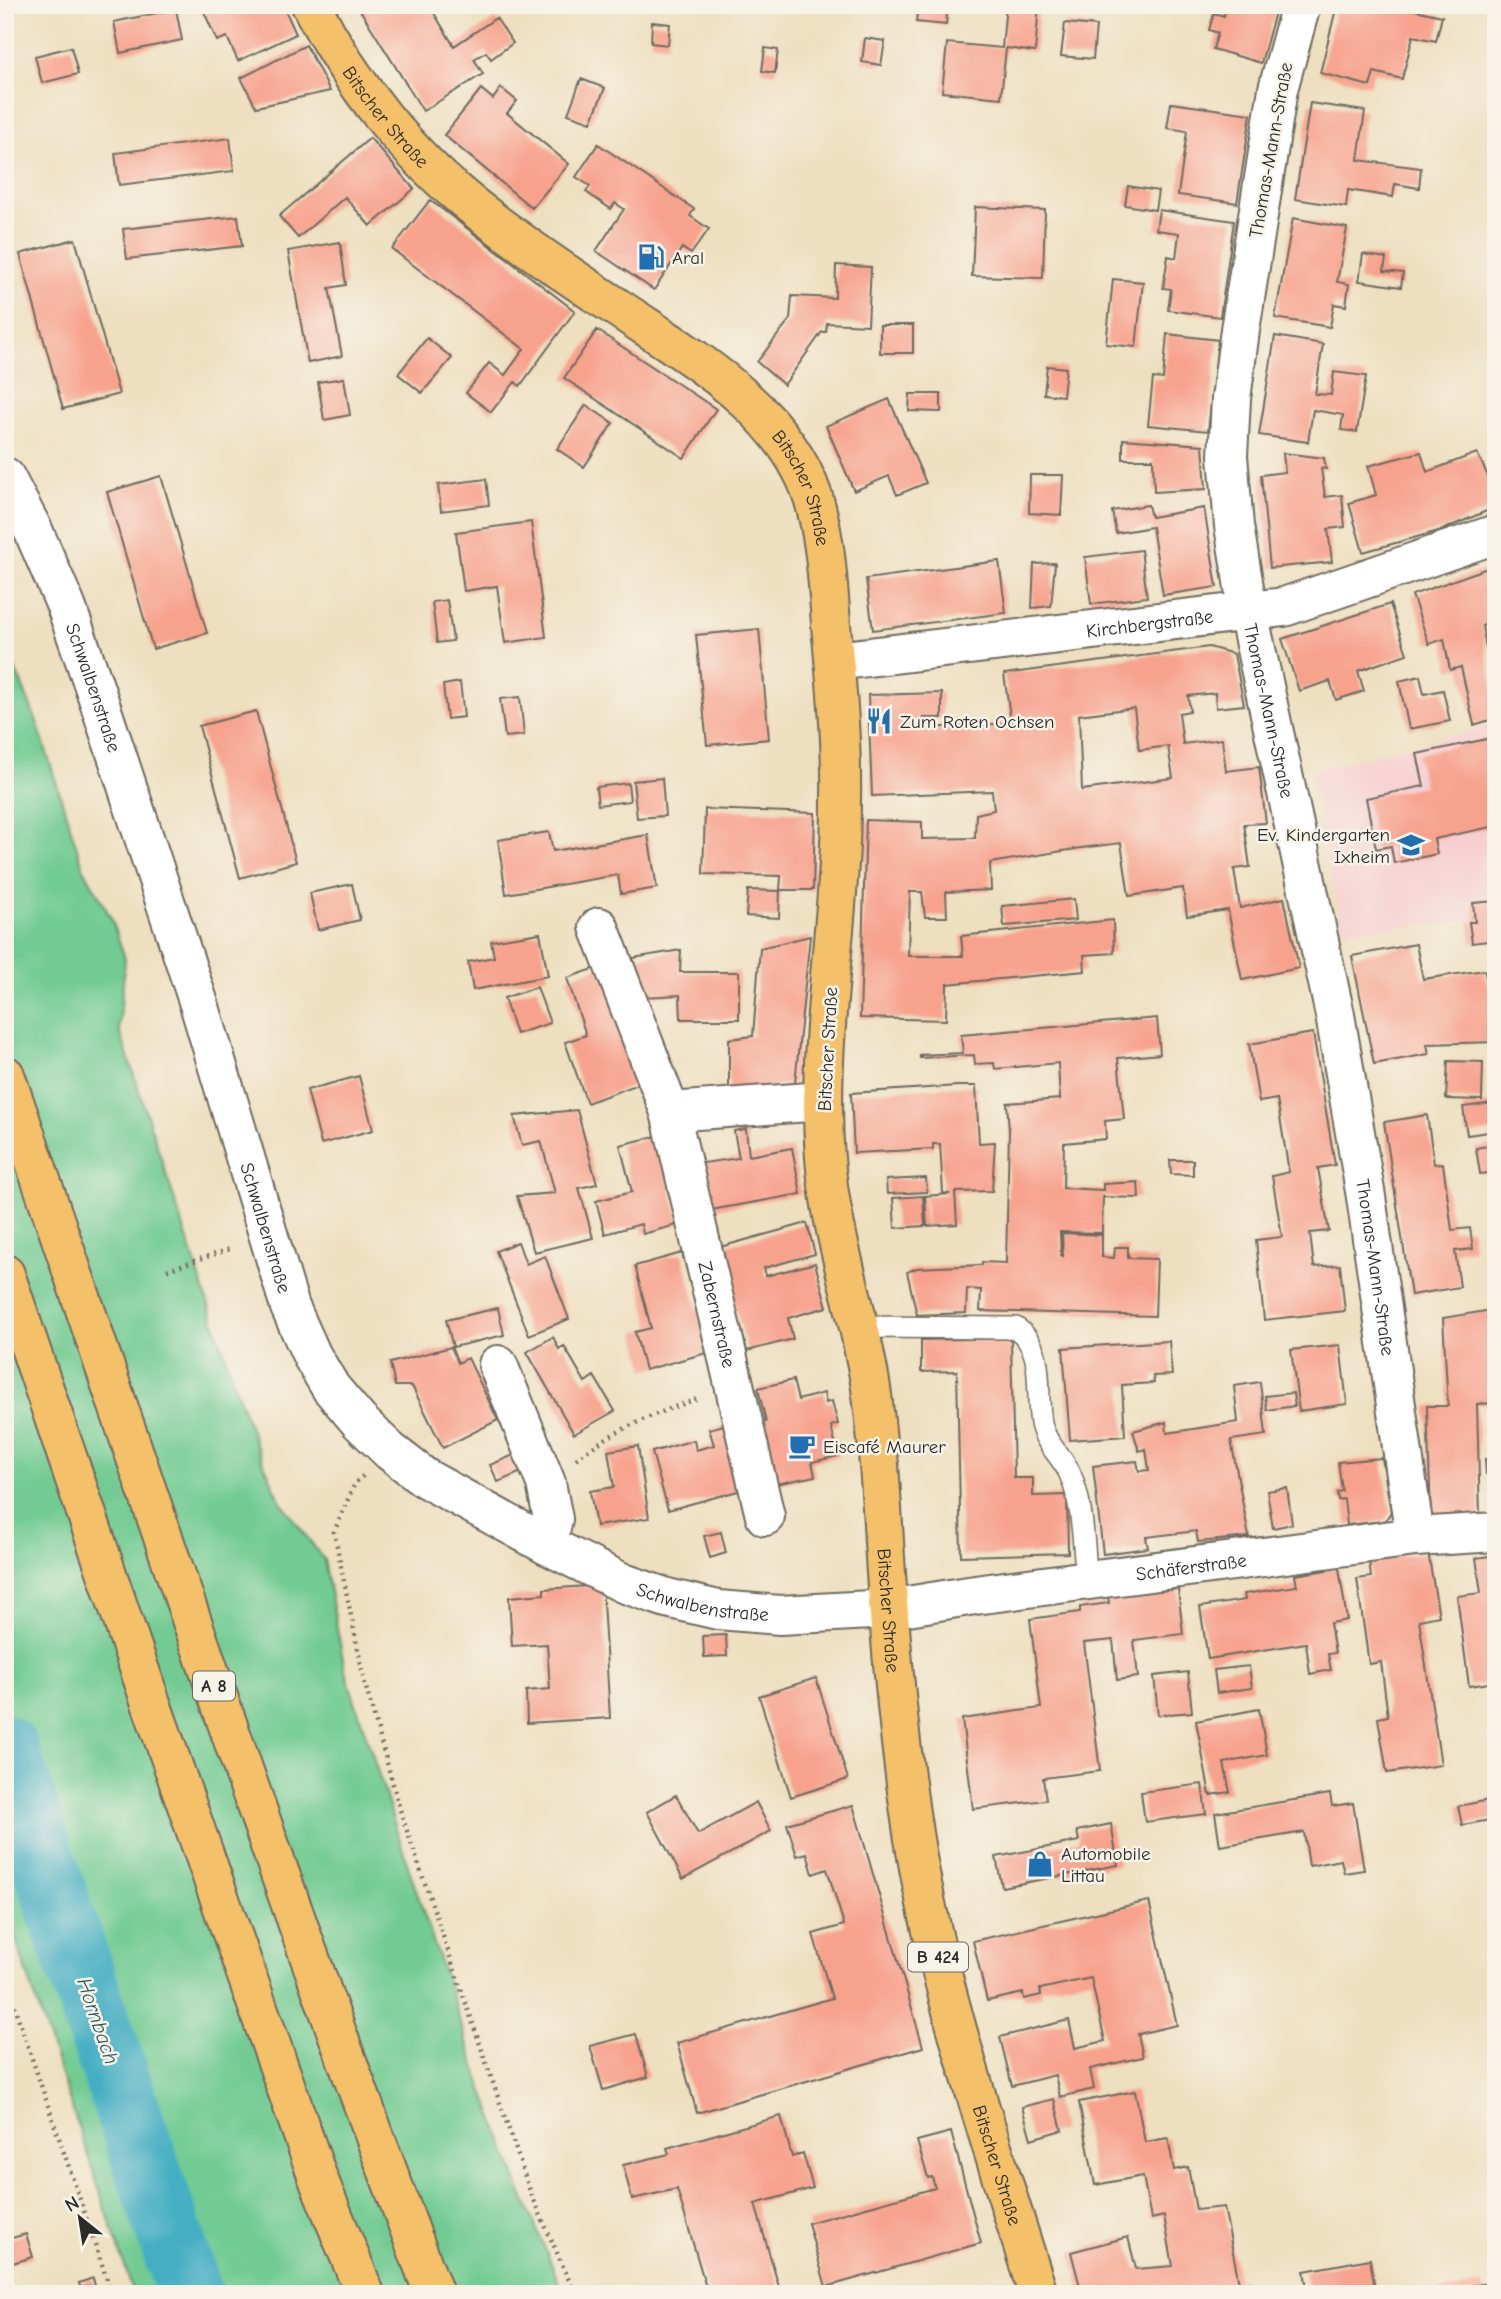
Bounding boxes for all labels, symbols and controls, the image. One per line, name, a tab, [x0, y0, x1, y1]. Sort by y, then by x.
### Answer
street label: Thomas-Mann-Straße	[1245, 61, 1297, 240]
street label: Bitscher Straße	[337, 62, 433, 173]
fuel station icon: Aral	[636, 242, 666, 272]
place label: Aral	[672, 247, 704, 269]
street label: Bitscher Straße	[767, 426, 834, 548]
street label: Kirchbergstraße	[1085, 606, 1215, 643]
street label: Schwalbenstraße	[61, 620, 125, 755]
street label: Thomas-Mann-Straße	[1239, 621, 1298, 800]
restaurant icon: Zum Roten Ochsen	[864, 706, 894, 736]
place label: Zum Roten Ochsen	[900, 711, 1055, 733]
place label: Ev. Kindergarten Ixheim	[1257, 824, 1390, 868]
school or university icon: Ev. Kindergarten Ixheim	[1396, 830, 1426, 860]
street label: Bitscher Straße	[814, 986, 842, 1112]
street label: Schwalbenstraße	[235, 1160, 295, 1296]
street label: Thomas-Mann-Straße	[1351, 1177, 1399, 1357]
street label: Zabernstraße	[693, 1259, 740, 1370]
cafe icon: Eiscafé Maurer	[787, 1431, 817, 1461]
place label: Eiscafé Maurer	[823, 1436, 946, 1458]
street label: Bitscher Straße	[872, 1548, 904, 1674]
street label: Schäferstraße	[1135, 1549, 1248, 1586]
street label: Schwalbenstraße	[633, 1578, 770, 1626]
road number: A 8	[193, 1672, 235, 1700]
place label: Automobile Littau	[1061, 1843, 1151, 1887]
shop icon: Automobile Littau	[1025, 1849, 1055, 1879]
road number: B 424	[908, 1942, 968, 1971]
water label: Hornbach	[72, 1975, 124, 2067]
street label: Bitscher Straße	[968, 2103, 1026, 2228]
north arrow	[46, 2184, 116, 2254]
text: N	[61, 2192, 83, 2217]

